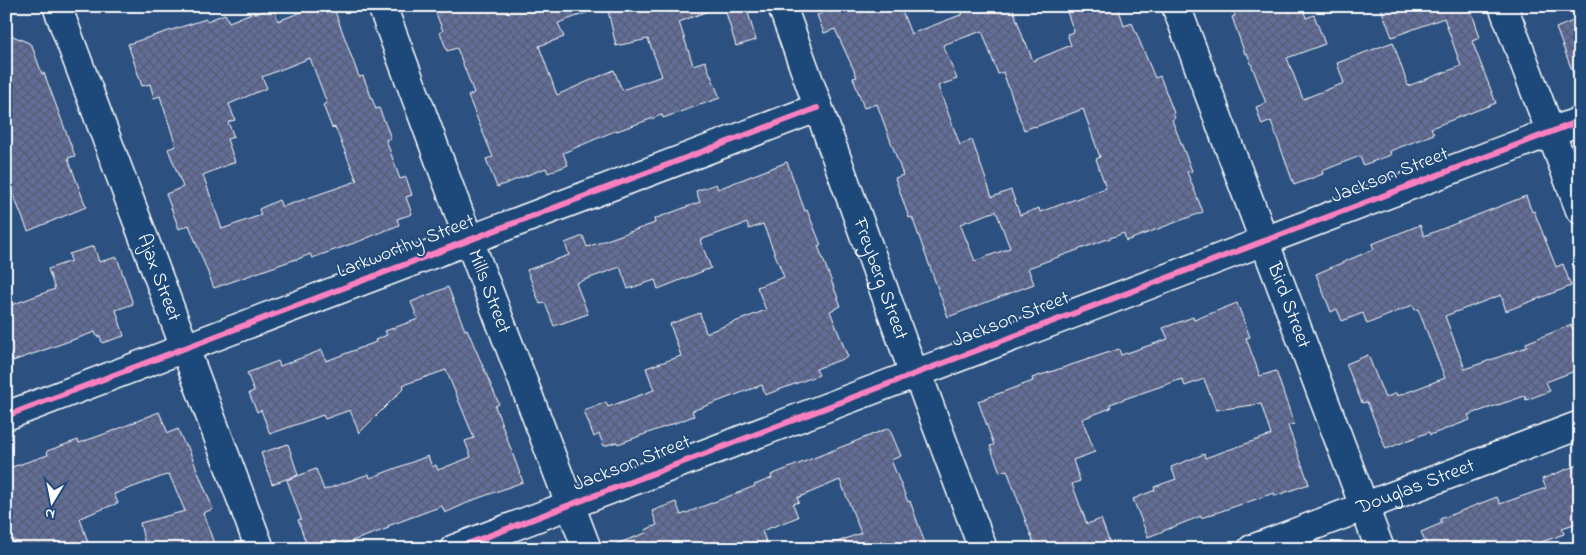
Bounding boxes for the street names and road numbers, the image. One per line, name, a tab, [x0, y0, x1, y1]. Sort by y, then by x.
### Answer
street label: Jackson Street	[1327, 140, 1453, 212]
street label: Larkworthy Street	[333, 207, 479, 287]
street label: Freyberg Street	[844, 213, 915, 344]
street label: Ajax Street	[129, 230, 188, 326]
street label: Mills Street	[459, 245, 518, 338]
street label: Bird Street	[1259, 257, 1318, 353]
street label: Jackson Street	[948, 284, 1074, 356]
street label: Jackson Street	[569, 428, 695, 500]
street label: Douglas Street	[1351, 451, 1479, 523]

